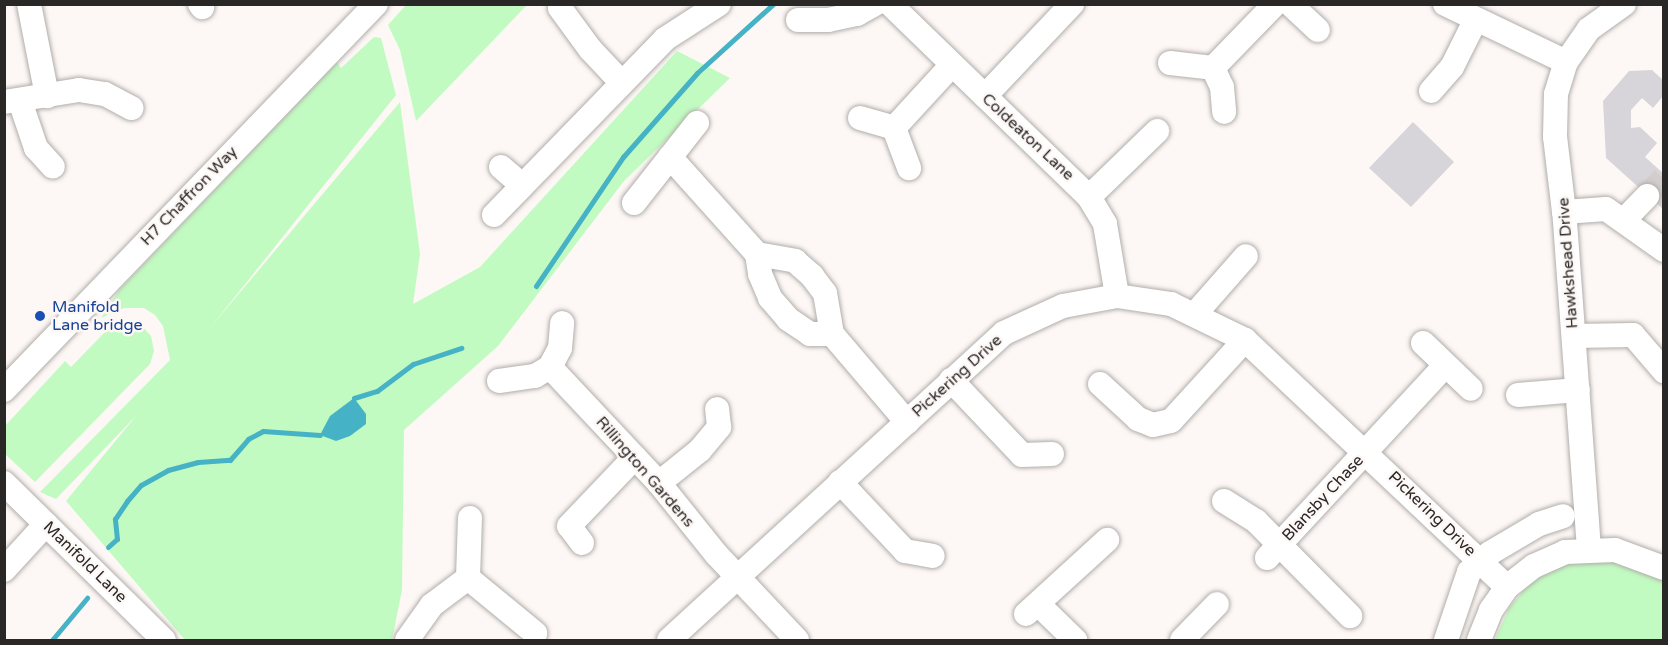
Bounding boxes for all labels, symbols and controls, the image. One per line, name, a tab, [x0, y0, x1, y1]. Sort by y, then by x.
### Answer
street label: Coldeaton Lane	[978, 89, 1078, 185]
street label: H7 Chaffron Way	[137, 142, 241, 250]
street label: Hawkshead Drive	[1554, 197, 1582, 329]
place label: Manifold Lane bridge	[52, 297, 143, 335]
marker: Manifold Lane bridge	[33, 309, 47, 323]
street label: Pickering Drive	[908, 331, 1006, 421]
street label: Rillington Gardens	[592, 413, 698, 531]
street label: Blansby Chase	[1278, 451, 1368, 545]
street label: Pickering Drive	[1384, 467, 1480, 561]
street label: Manifold Lane	[39, 517, 131, 607]

